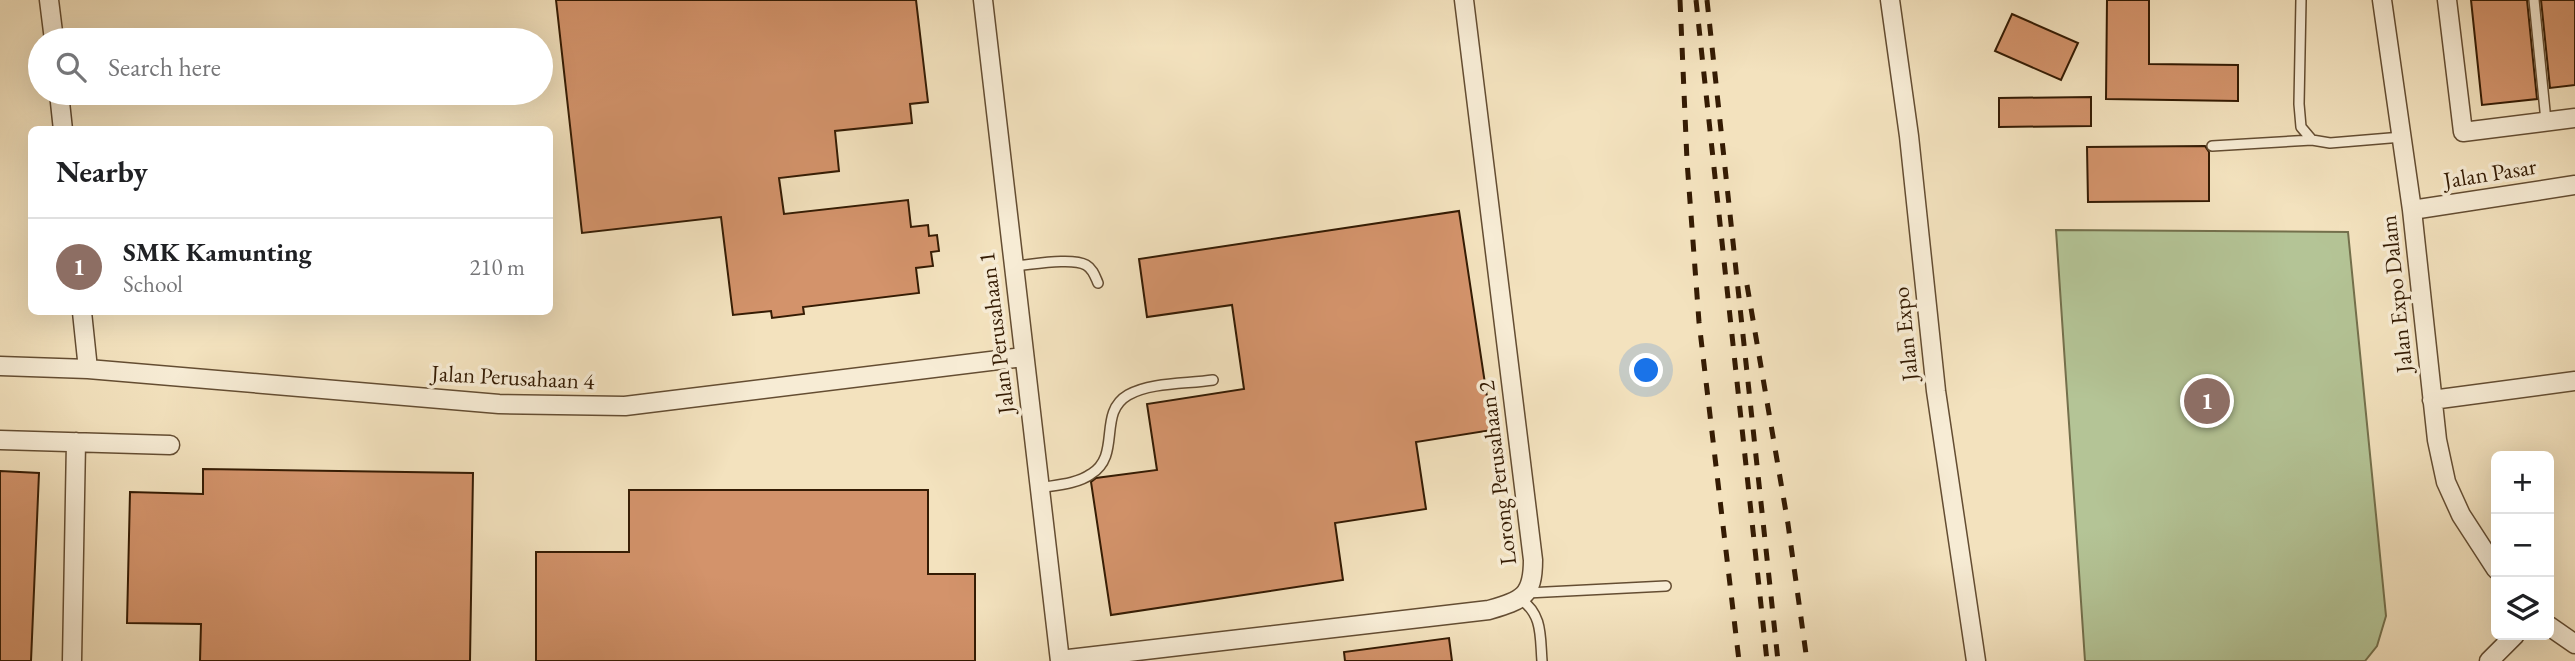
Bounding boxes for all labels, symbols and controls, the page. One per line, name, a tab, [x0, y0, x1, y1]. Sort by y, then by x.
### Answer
search box	[28, 28, 553, 105]
icon: search	[52, 48, 90, 86]
text: Search here	[108, 50, 221, 84]
street label: Jalan Pasar	[2440, 151, 2539, 195]
text: Nearby	[56, 152, 148, 191]
street label: Jalan Expo Dalam	[2373, 214, 2419, 376]
text: SMK Kamunting	[123, 235, 312, 269]
street label: Jalan Perusahaan 1	[971, 250, 1021, 418]
text: 1	[73, 252, 85, 282]
text: 210 m	[469, 252, 525, 282]
text: School	[123, 269, 183, 299]
street label: Jalan Expo	[1885, 285, 1925, 385]
your location	[1629, 353, 1663, 387]
street label: Jalan Perusahaan 4	[429, 358, 596, 396]
pin: 1	[2184, 375, 2230, 427]
street label: Lorong Perusahaan 2	[1471, 379, 1523, 567]
map controls	[2491, 451, 2554, 640]
button: +	[2491, 451, 2554, 514]
button: −	[2491, 514, 2554, 577]
button: layers	[2491, 577, 2554, 640]

